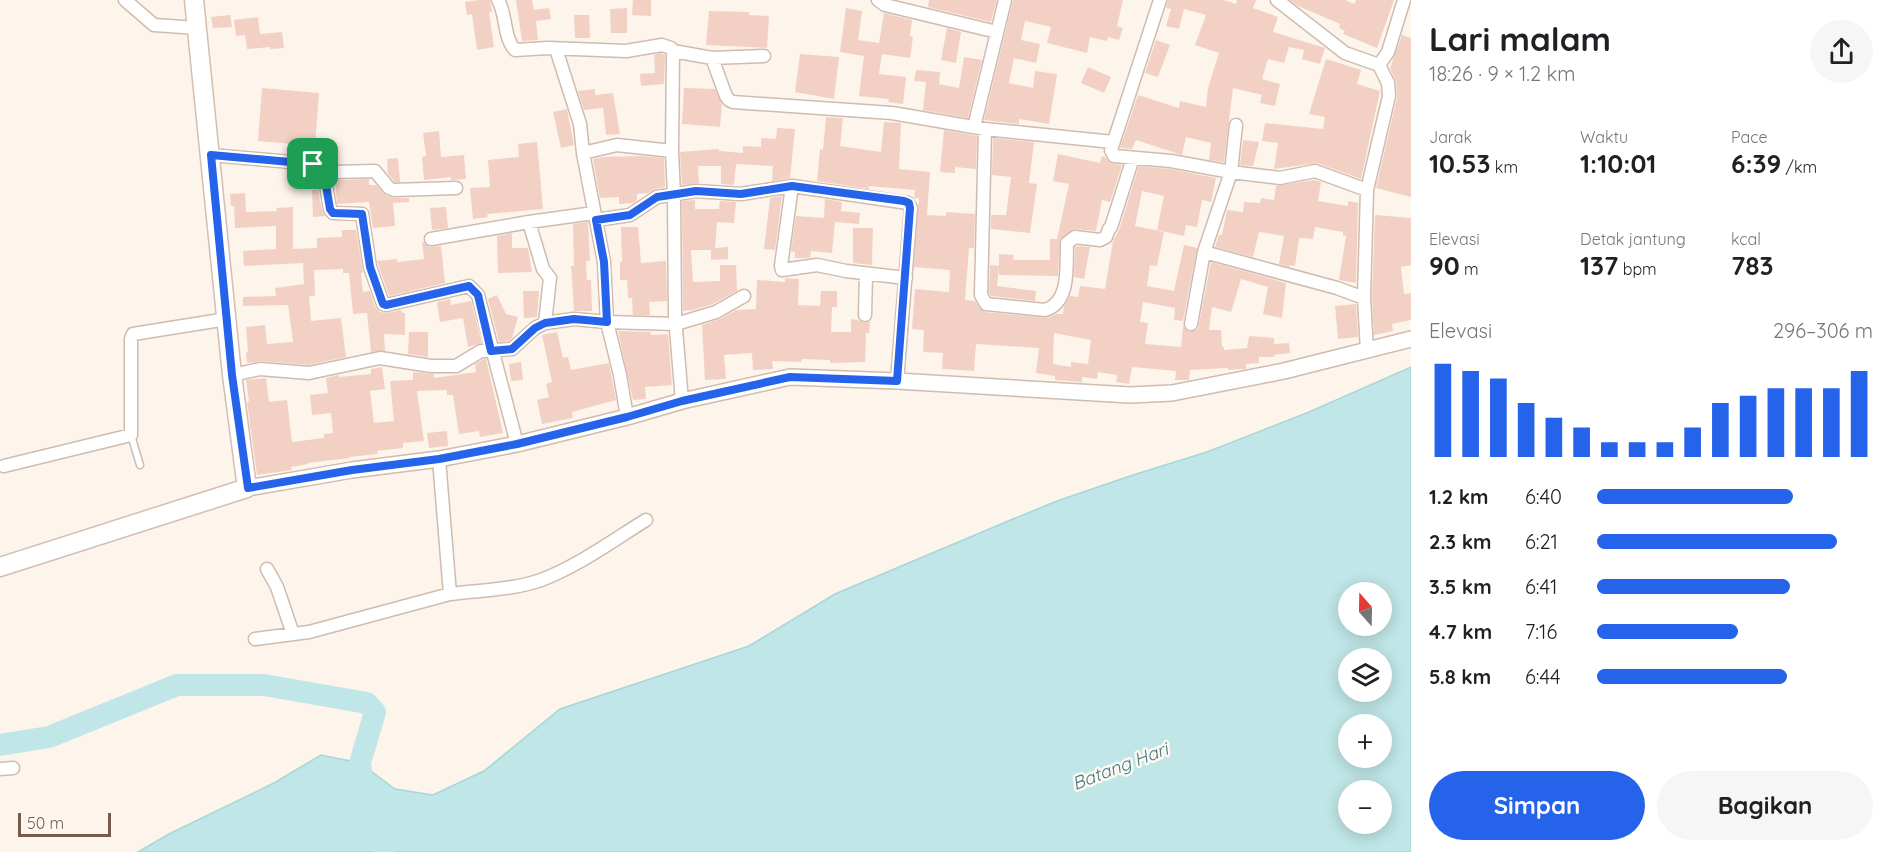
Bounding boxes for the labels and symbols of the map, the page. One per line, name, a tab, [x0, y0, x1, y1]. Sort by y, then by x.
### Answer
pin	[287, 138, 338, 189]
north arrow	[1338, 582, 1392, 636]
water label: Batang Hari	[1069, 736, 1173, 795]
scale bar	[18, 810, 111, 838]

